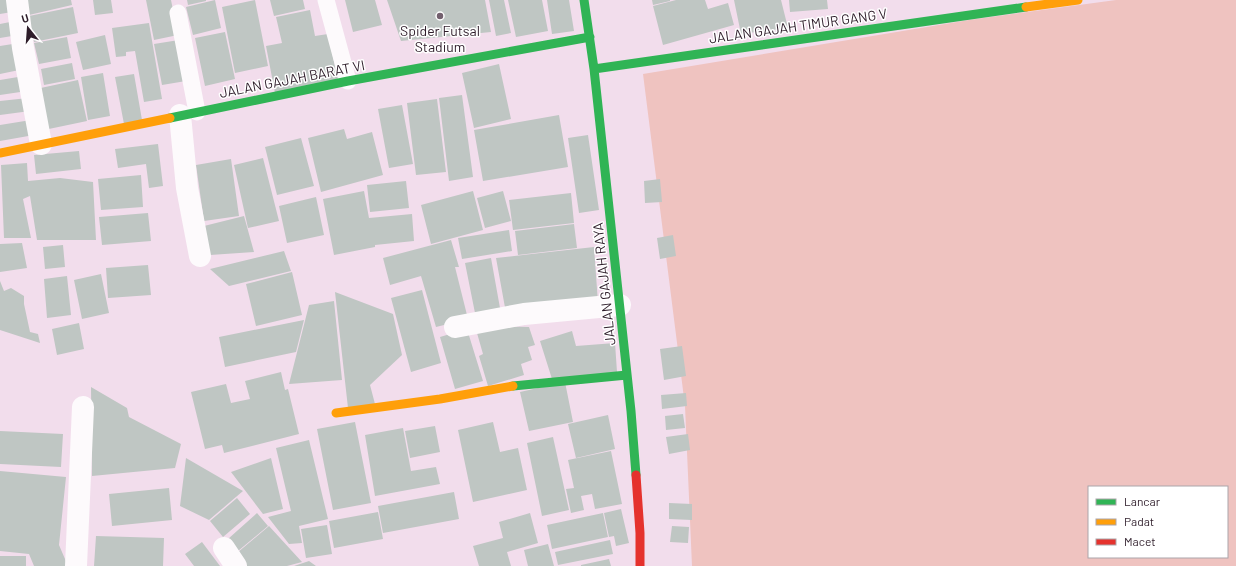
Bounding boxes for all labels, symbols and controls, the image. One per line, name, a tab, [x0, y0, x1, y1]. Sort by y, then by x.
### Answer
street label: JALAN GAJAH TIMUR GANG V	[708, 5, 888, 46]
north arrow	[8, 8, 48, 48]
text: U	[20, 11, 30, 25]
marker: Spider Futsal Stadium	[435, 11, 445, 21]
place label: Spider Futsal Stadium	[400, 22, 480, 55]
street label: JALAN GAJAH BARAT VI	[218, 56, 366, 101]
street label: JALAN GAJAH RAYA	[589, 221, 618, 346]
legend	[1088, 486, 1228, 558]
text: Lancar	[1124, 494, 1161, 508]
text: Padat	[1124, 514, 1154, 528]
text: Macet	[1124, 534, 1156, 548]

